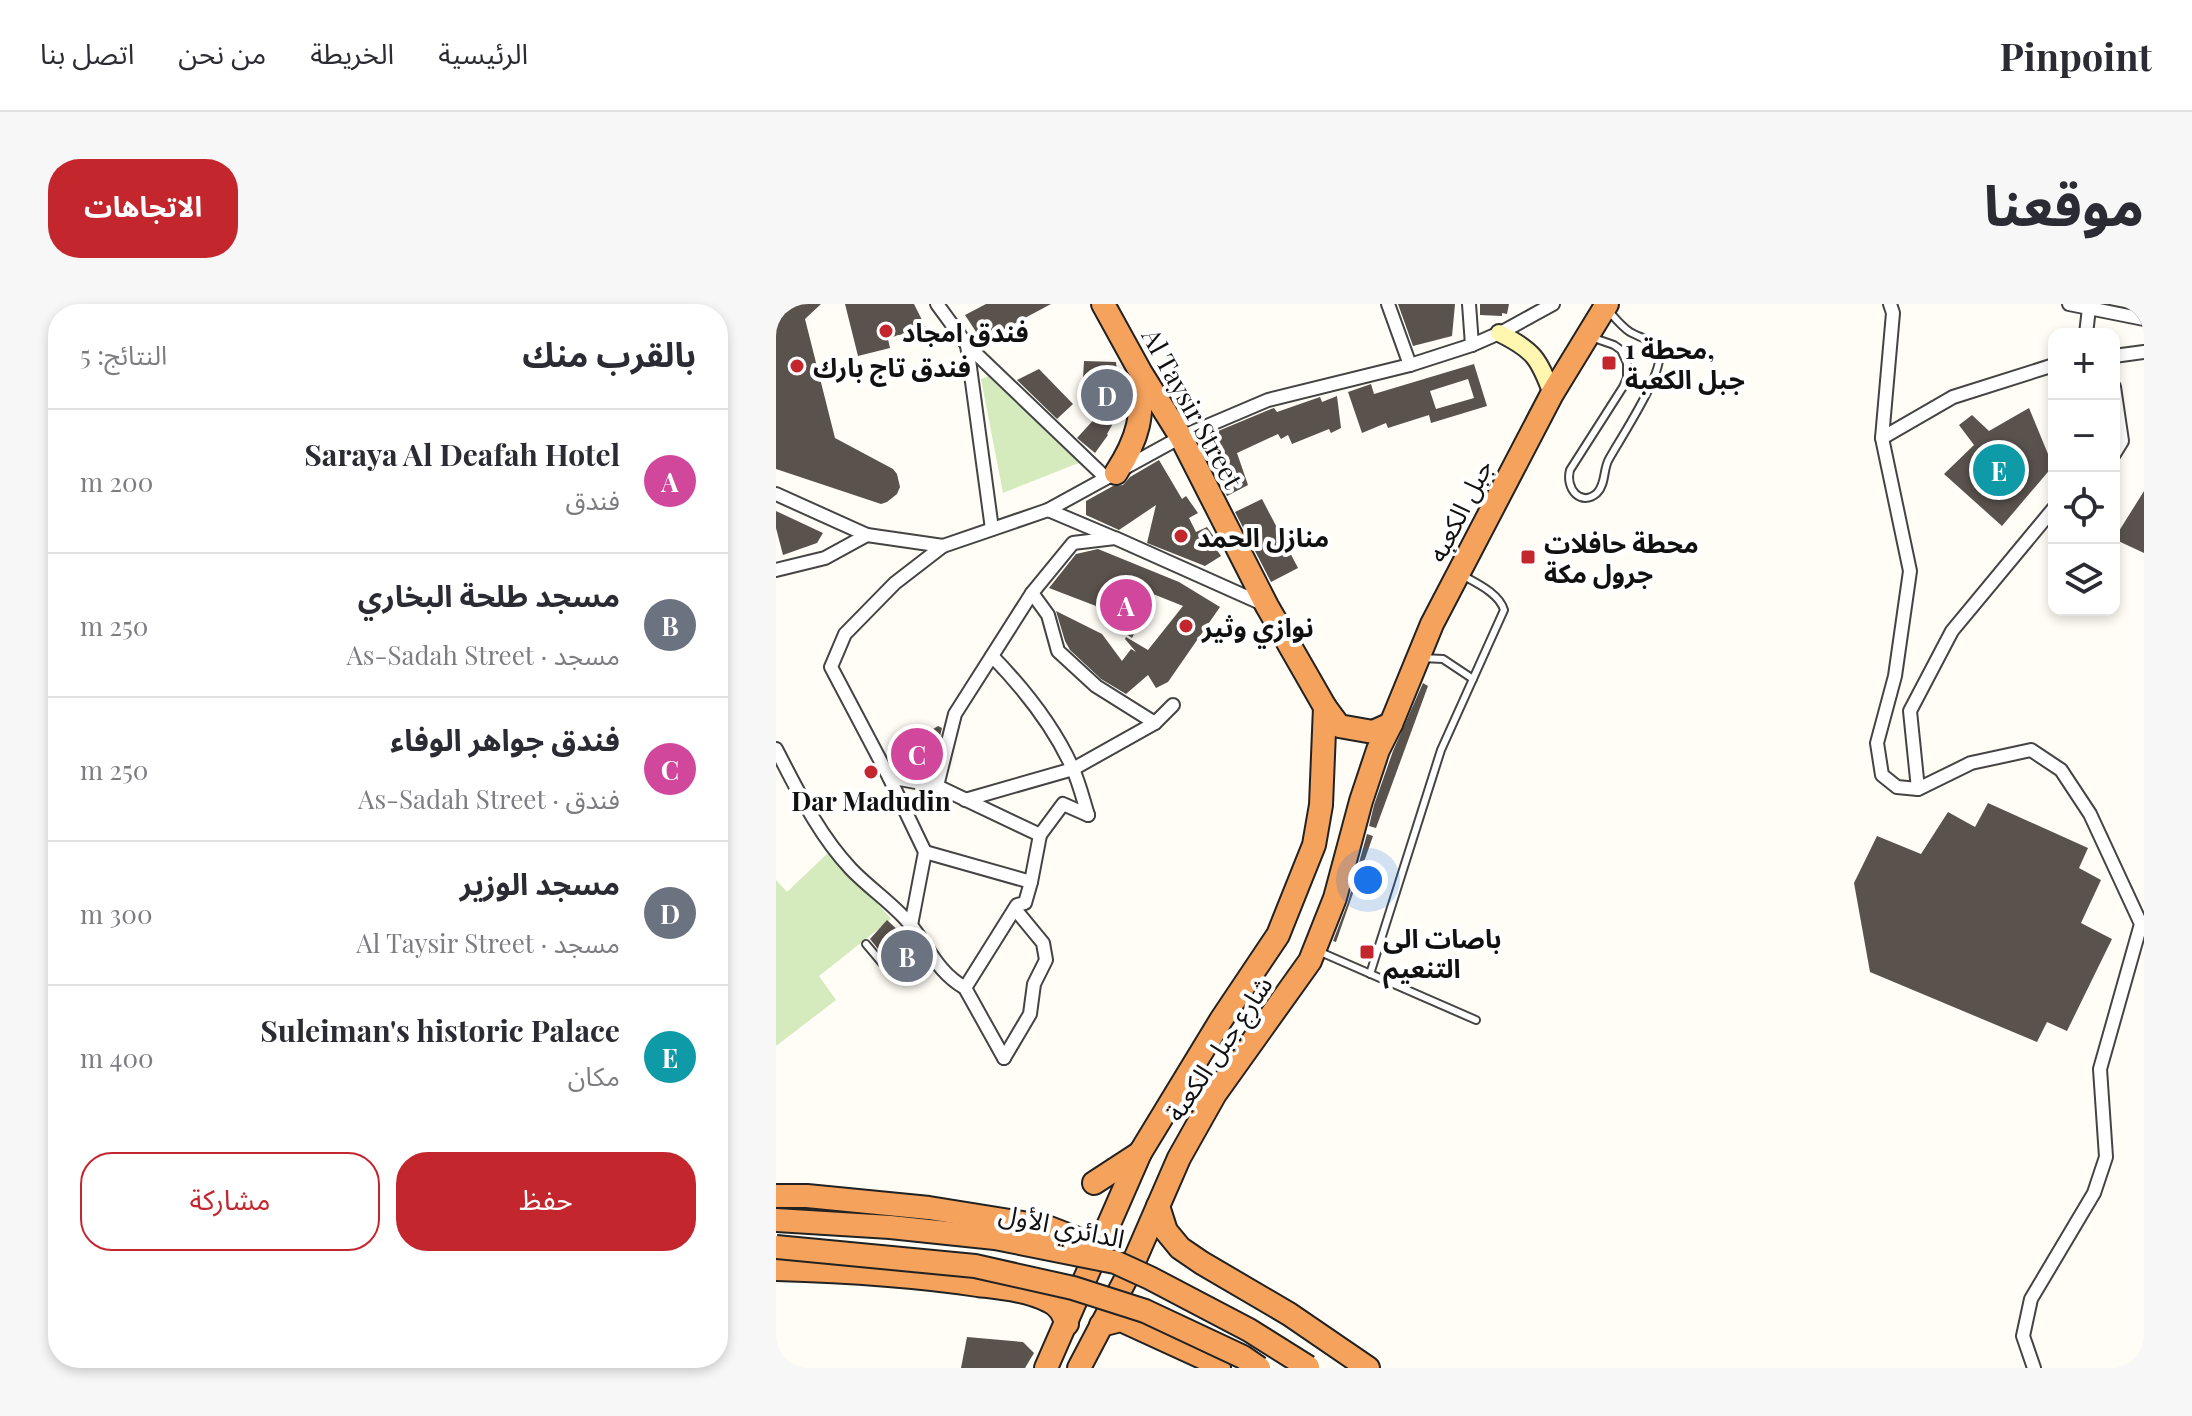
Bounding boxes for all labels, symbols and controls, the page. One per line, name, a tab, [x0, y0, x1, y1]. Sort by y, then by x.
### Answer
text: Pinpoint	[1999, 30, 2152, 81]
text: اتصل بنا	[40, 34, 134, 71]
text: من نحن	[178, 34, 266, 71]
text: الخريطة	[310, 34, 394, 71]
text: الرئيسية	[438, 34, 528, 71]
button: الاتجاهات	[48, 159, 238, 258]
text: موقعنا	[1984, 165, 2144, 240]
place label: فندق امجاد	[902, 314, 1029, 349]
street label: Al Taysir Street	[1134, 321, 1252, 495]
marker: فندق امجاد	[877, 322, 895, 340]
map controls	[2048, 328, 2120, 616]
button: +	[2048, 328, 2120, 400]
text: بالقرب منك	[522, 330, 696, 376]
place label: محطة 1, جبل الكعبة	[1625, 331, 1745, 396]
text: النتائج: 5	[80, 337, 167, 372]
place label: فندق تاج بارك	[813, 349, 971, 387]
marker: محطة 1, جبل الكعبة	[1600, 354, 1618, 372]
marker: فندق تاج بارك	[788, 357, 806, 375]
pin: D	[1081, 365, 1133, 425]
button: −	[2048, 400, 2120, 472]
text: Saraya Al Deafah Hotel	[304, 434, 620, 474]
pin: E	[1973, 440, 2025, 500]
street label: جبل الكعبه	[1418, 453, 1500, 567]
text: 200 m	[80, 464, 153, 499]
text: A	[661, 464, 679, 499]
button: locate	[2048, 472, 2120, 544]
text: فندق	[566, 482, 620, 517]
place label: منازل الحمد	[1197, 519, 1329, 554]
place label: محطة حافلات جرول مكة	[1544, 525, 1699, 590]
marker: منازل الحمد	[1172, 527, 1190, 545]
button: layers	[2048, 544, 2120, 616]
marker: محطة حافلات جرول مكة	[1519, 548, 1537, 566]
text: مسجد طلحة البخاري	[358, 575, 620, 615]
pin: A	[1100, 575, 1152, 635]
text: 250 m	[80, 608, 148, 643]
text: B	[661, 608, 679, 643]
place label: نوازي وثير	[1201, 609, 1314, 649]
marker: نوازي وثير	[1177, 617, 1195, 635]
text: مسجد · As-Sadah Street	[346, 637, 620, 672]
text: فندق جواهر الوفاء	[390, 719, 620, 759]
pin: C	[891, 724, 943, 784]
text: 250 m	[80, 752, 148, 787]
text: C	[661, 752, 679, 787]
marker: Dar Madudin	[862, 763, 880, 781]
text: فندق · As-Sadah Street	[358, 781, 620, 816]
place label: Dar Madudin	[791, 783, 951, 818]
your location	[1348, 860, 1388, 900]
text: مسجد الوزير	[460, 863, 620, 903]
text: 300 m	[80, 896, 153, 931]
text: D	[660, 896, 680, 931]
place label: باصات الى التنعيم	[1383, 920, 1501, 989]
text: مسجد · Al Taysir Street	[356, 925, 620, 960]
pin: B	[881, 926, 933, 986]
marker: باصات الى التنعيم	[1358, 943, 1376, 961]
street label: شارع جبل الكعبة	[1156, 969, 1282, 1129]
text: Suleiman's historic Palace	[260, 1010, 620, 1050]
text: 400 m	[80, 1040, 154, 1075]
text: E	[662, 1040, 678, 1075]
text: مكان	[568, 1058, 620, 1093]
button: مشاركة	[80, 1152, 380, 1251]
button: حفظ	[396, 1152, 696, 1251]
street label: الدائري الأول	[995, 1195, 1128, 1259]

